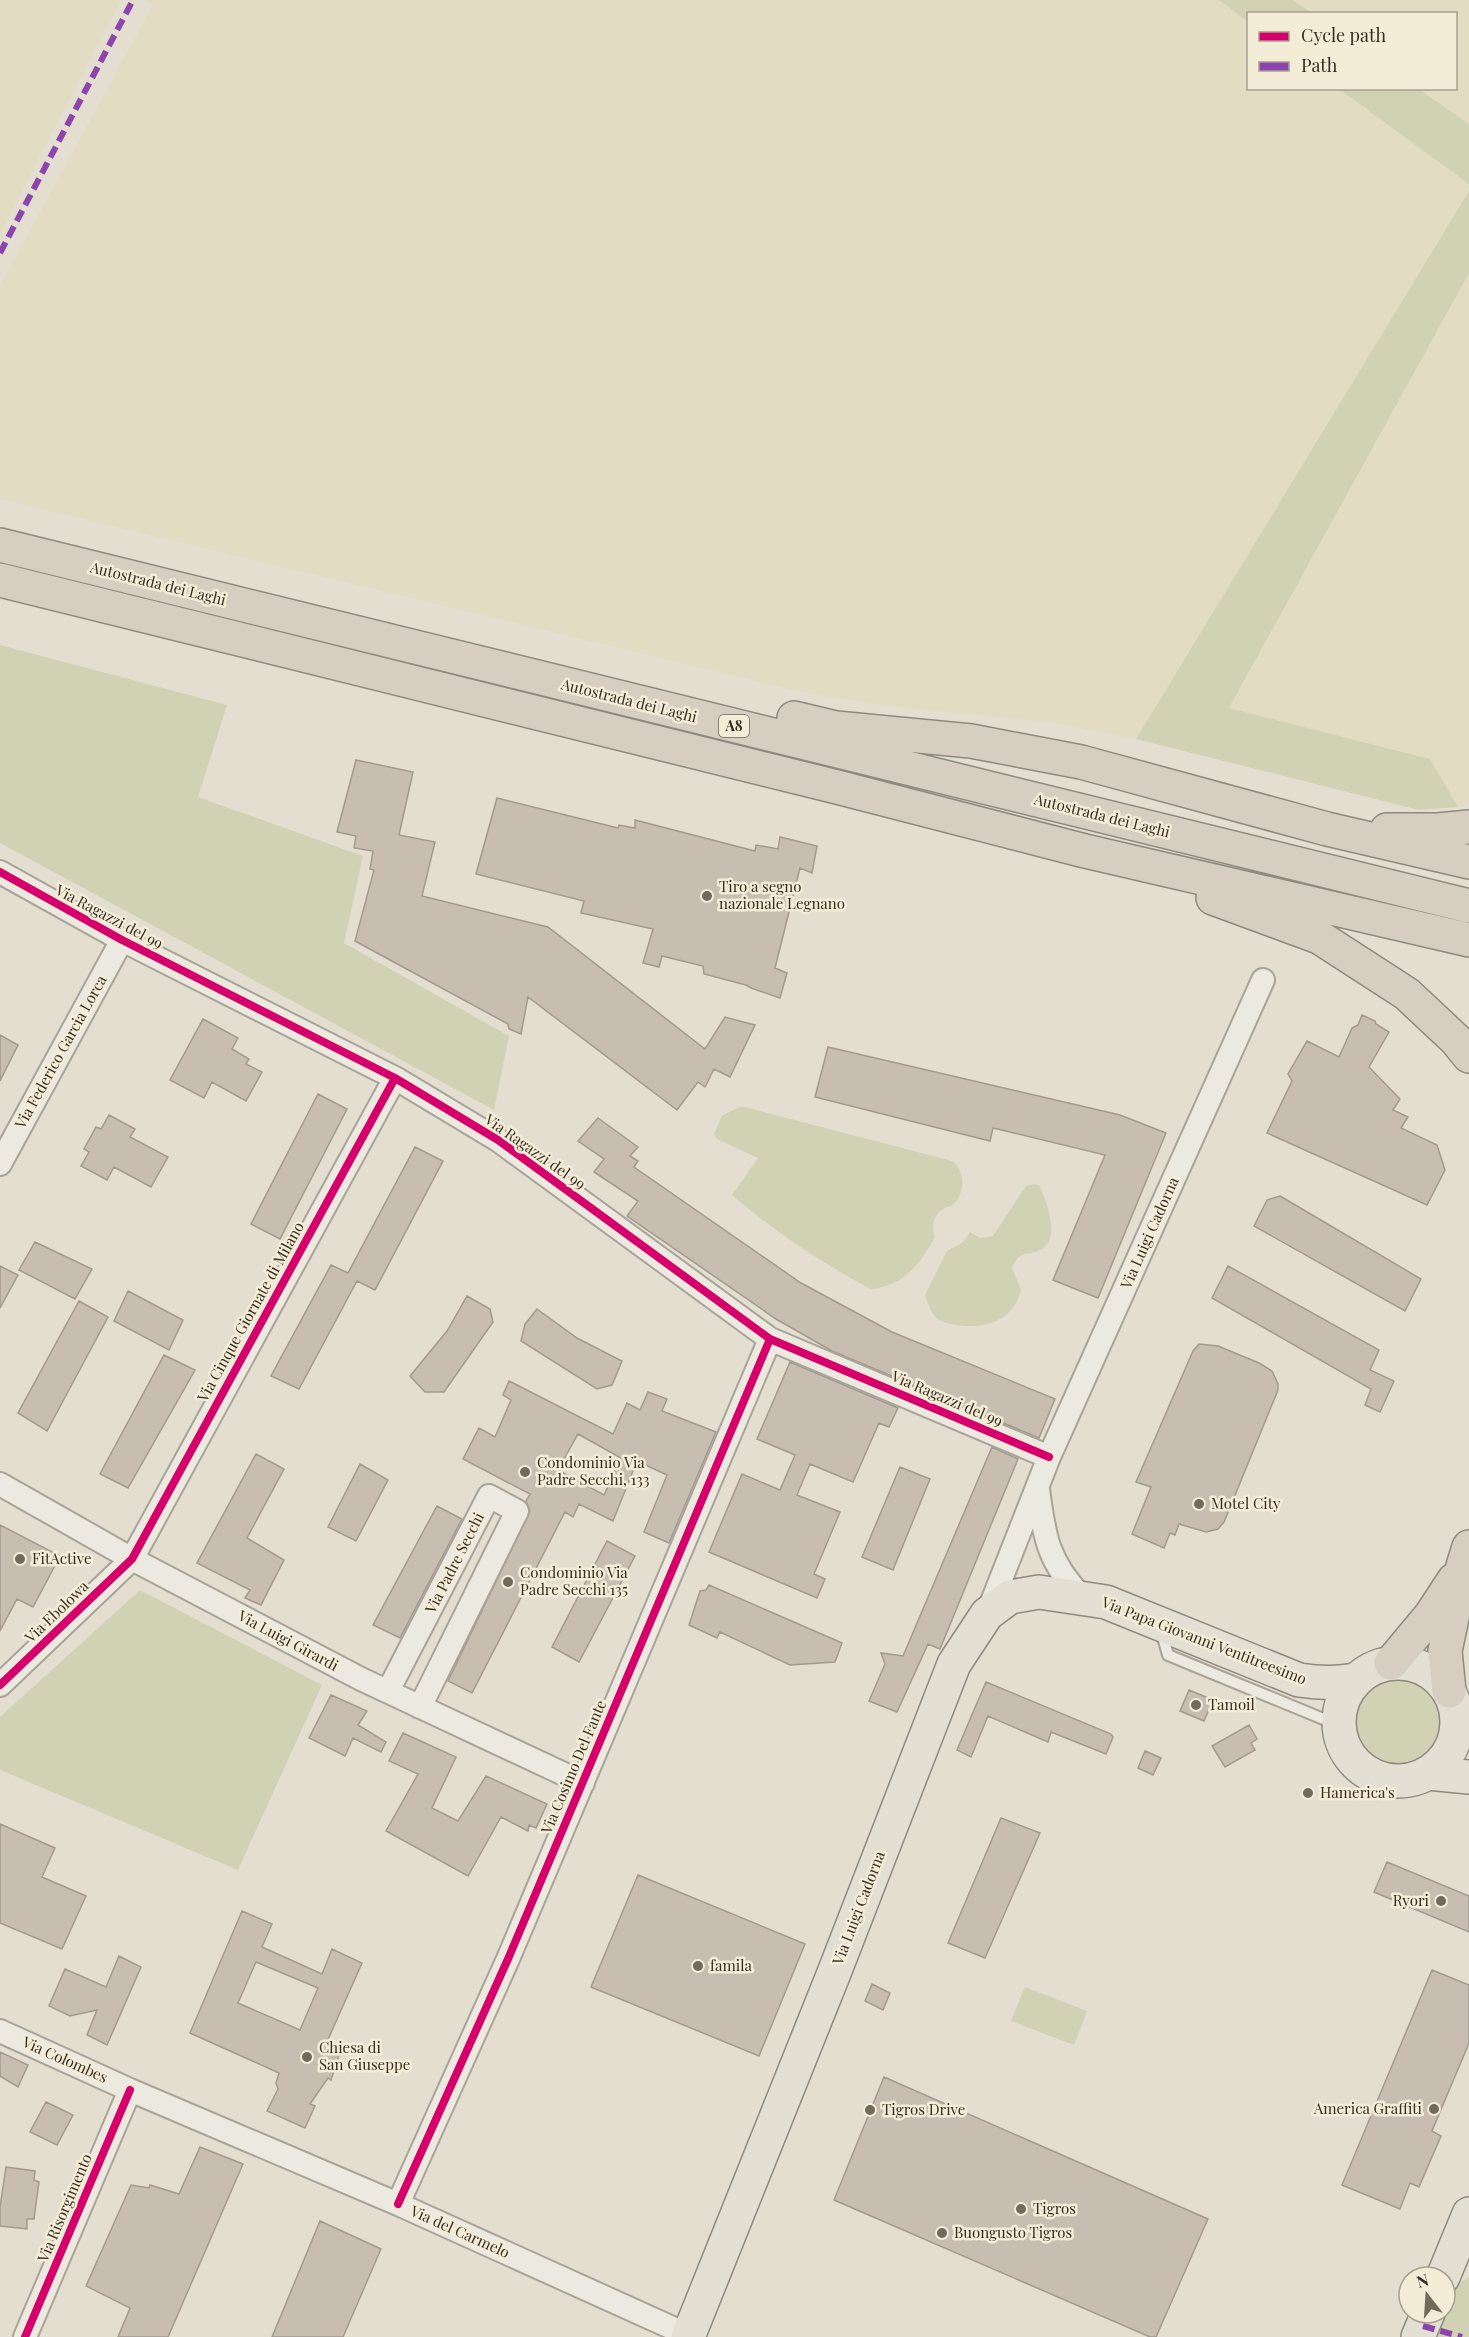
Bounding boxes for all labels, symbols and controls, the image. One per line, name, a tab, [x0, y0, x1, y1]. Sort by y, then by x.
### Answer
legend	[1247, 12, 1457, 90]
text: Cycle path	[1301, 23, 1386, 47]
text: Path	[1301, 53, 1338, 77]
street label: Autostrada dei Laghi	[87, 556, 229, 610]
street label: Autostrada dei Laghi	[558, 673, 700, 727]
road number: A8	[719, 715, 749, 737]
street label: Autostrada dei Laghi	[1031, 788, 1173, 842]
place label: Tiro a segno nazionale Legnano	[719, 876, 845, 913]
street label: Via Ragazzi del 99	[51, 879, 167, 953]
marker: Tiro a segno nazionale Legnano	[700, 889, 714, 903]
street label: Via Federico Garcia Lorca	[9, 971, 111, 1132]
street label: Via Ragazzi del 99	[480, 1108, 590, 1193]
street label: Via Luigi Cadorna	[1115, 1173, 1183, 1293]
street label: Via Cinque Giornate di Milano	[192, 1218, 308, 1406]
street label: Via Ragazzi del 99	[888, 1365, 1006, 1431]
place label: Condominio Via Padre Secchi, 133	[537, 1452, 650, 1489]
marker: Condominio Via Padre Secchi, 133	[518, 1465, 532, 1479]
place label: Motel City	[1211, 1493, 1281, 1513]
marker: Motel City	[1192, 1497, 1206, 1511]
street label: Via Padre Secchi	[420, 1508, 488, 1617]
place label: FitActive	[32, 1548, 91, 1568]
marker: FitActive	[13, 1552, 27, 1566]
place label: Condominio Via Padre Secchi 135	[520, 1562, 628, 1599]
street label: Via Ebolowa	[19, 1575, 93, 1647]
marker: Condominio Via Padre Secchi 135	[501, 1575, 515, 1589]
street label: Via Papa Giovanni Ventitreesimo	[1098, 1591, 1310, 1688]
street label: Via Luigi Girardi	[234, 1605, 343, 1675]
place label: Tamoil	[1208, 1694, 1255, 1714]
street label: Via Cosimo Del Fante	[535, 1697, 610, 1837]
marker: Tamoil	[1189, 1698, 1203, 1712]
place label: Hamerica's	[1320, 1782, 1395, 1802]
marker: Hamerica's	[1301, 1786, 1315, 1800]
street label: Via Luigi Cadorna	[827, 1847, 889, 1968]
place label: Ryori	[1393, 1890, 1430, 1910]
marker: Ryori	[1434, 1894, 1448, 1908]
place label: famila	[710, 1955, 752, 1975]
marker: famila	[691, 1959, 705, 1973]
street label: Via Colombes	[19, 2031, 111, 2087]
place label: Chiesa di San Giuseppe	[319, 2037, 410, 2074]
marker: Chiesa di San Giuseppe	[300, 2050, 314, 2064]
place label: America Graffiti	[1313, 2098, 1423, 2118]
place label: Tigros Drive	[882, 2099, 965, 2119]
marker: America Graffiti	[1427, 2102, 1441, 2116]
marker: Tigros Drive	[863, 2103, 877, 2117]
street label: Via Risorgimento	[32, 2150, 96, 2266]
place label: Tigros	[1033, 2198, 1076, 2218]
street label: Via del Carmelo	[407, 2200, 513, 2262]
marker: Tigros	[1014, 2202, 1028, 2216]
place label: Buongusto Tigros	[954, 2222, 1072, 2242]
marker: Buongusto Tigros	[935, 2226, 949, 2240]
north arrow	[1397, 2265, 1457, 2325]
text: N	[1414, 2268, 1431, 2292]

